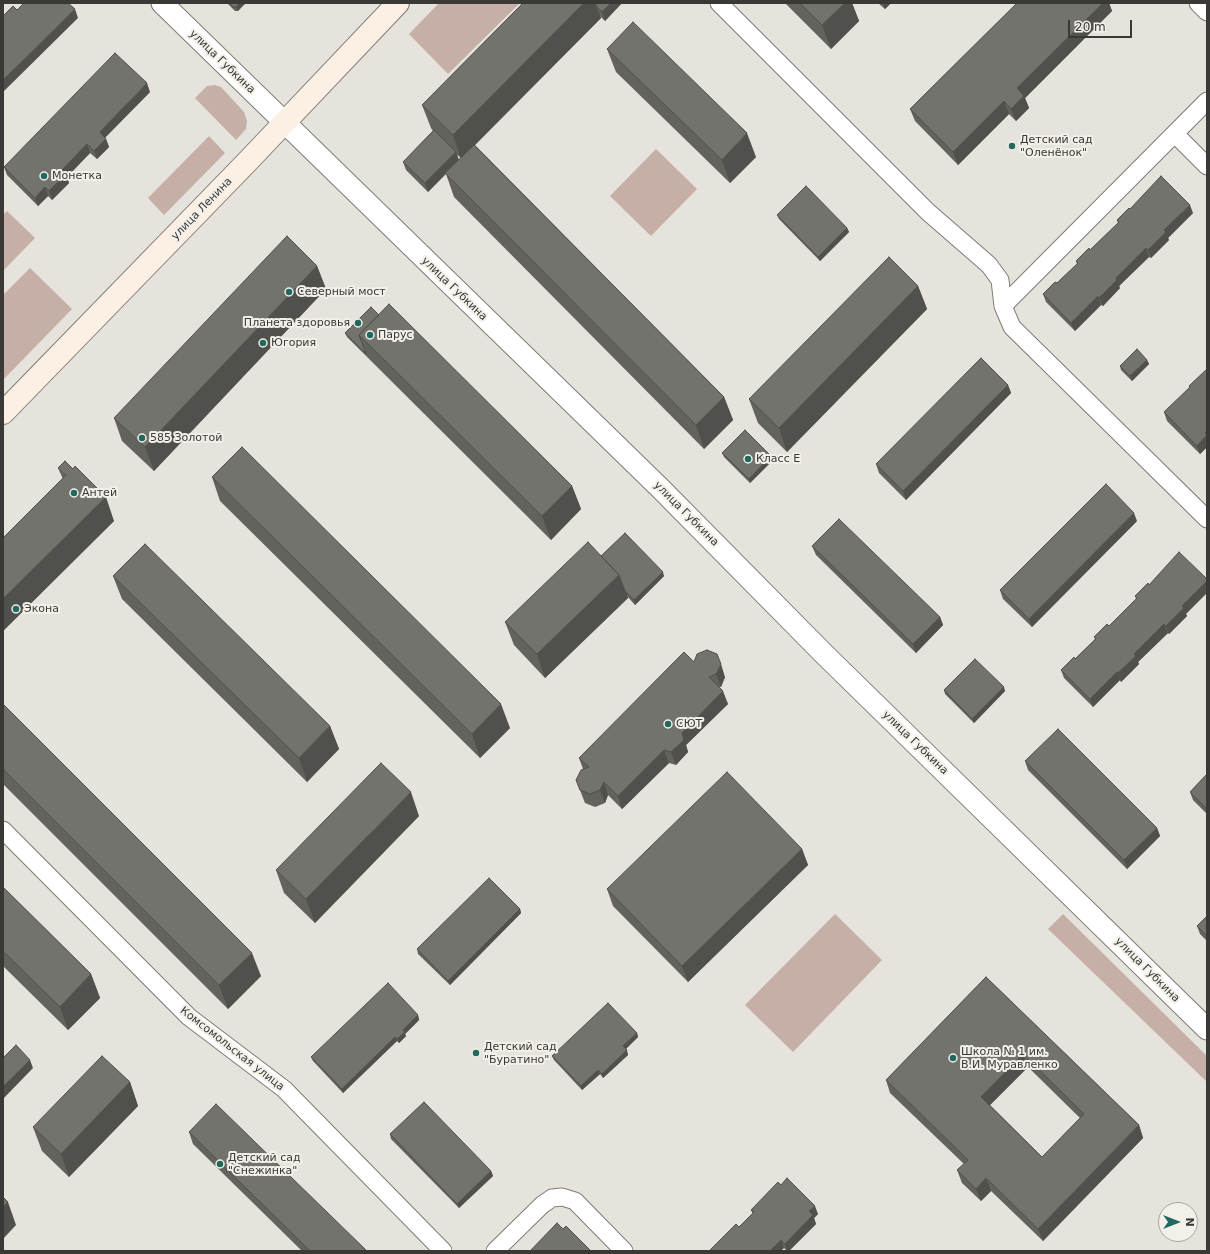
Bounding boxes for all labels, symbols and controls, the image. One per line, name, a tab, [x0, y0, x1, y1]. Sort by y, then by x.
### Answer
scale bar	[1070, 12, 1134, 38]
text: 20 m	[1075, 20, 1106, 34]
street label: улица Губкина	[186, 27, 258, 97]
place label: Детский сад "Оленёнок"	[1020, 133, 1093, 159]
marker: Детский сад "Оленёнок"	[1007, 141, 1017, 151]
place label: Монетка	[52, 169, 102, 183]
marker: Монетка	[39, 171, 49, 181]
street label: улица Ленина	[169, 175, 235, 243]
street label: улица Губкина	[418, 254, 490, 324]
place label: Северный мост	[297, 285, 386, 299]
marker: Северный мост	[284, 287, 294, 297]
place label: Планета здоровья	[244, 316, 350, 330]
marker: Планета здоровья	[353, 318, 363, 328]
place label: Парус	[378, 328, 413, 342]
marker: Парус	[365, 330, 375, 340]
place label: Югория	[271, 336, 316, 350]
marker: Югория	[258, 338, 268, 348]
place label: 585 Золотой	[150, 431, 222, 445]
marker: 585 Золотой	[137, 433, 147, 443]
place label: Класс Е	[756, 452, 800, 466]
marker: Класс Е	[743, 454, 753, 464]
street label: улица Губкина	[651, 479, 721, 549]
place label: Антей	[82, 486, 117, 500]
marker: Антей	[69, 488, 79, 498]
place label: Экона	[24, 602, 59, 616]
marker: Экона	[11, 604, 21, 614]
street label: улица Губкина	[879, 708, 951, 778]
place label: СЮТ	[676, 717, 702, 731]
marker: СЮТ	[663, 719, 673, 729]
street label: улица Губкина	[1112, 935, 1182, 1005]
street label: Комсомольская улица	[177, 1004, 287, 1094]
place label: Детский сад "Буратино"	[484, 1040, 557, 1066]
place label: Школа № 1 им. В.И. Муравленко	[961, 1045, 1058, 1071]
marker: Детский сад "Буратино"	[471, 1048, 481, 1058]
marker: Школа № 1 им. В.И. Муравленко	[948, 1053, 958, 1063]
place label: Детский сад "Снежинка"	[228, 1151, 301, 1177]
marker: Детский сад "Снежинка"	[215, 1159, 225, 1169]
north arrow	[1158, 1202, 1198, 1242]
text: N	[1183, 1217, 1196, 1227]

